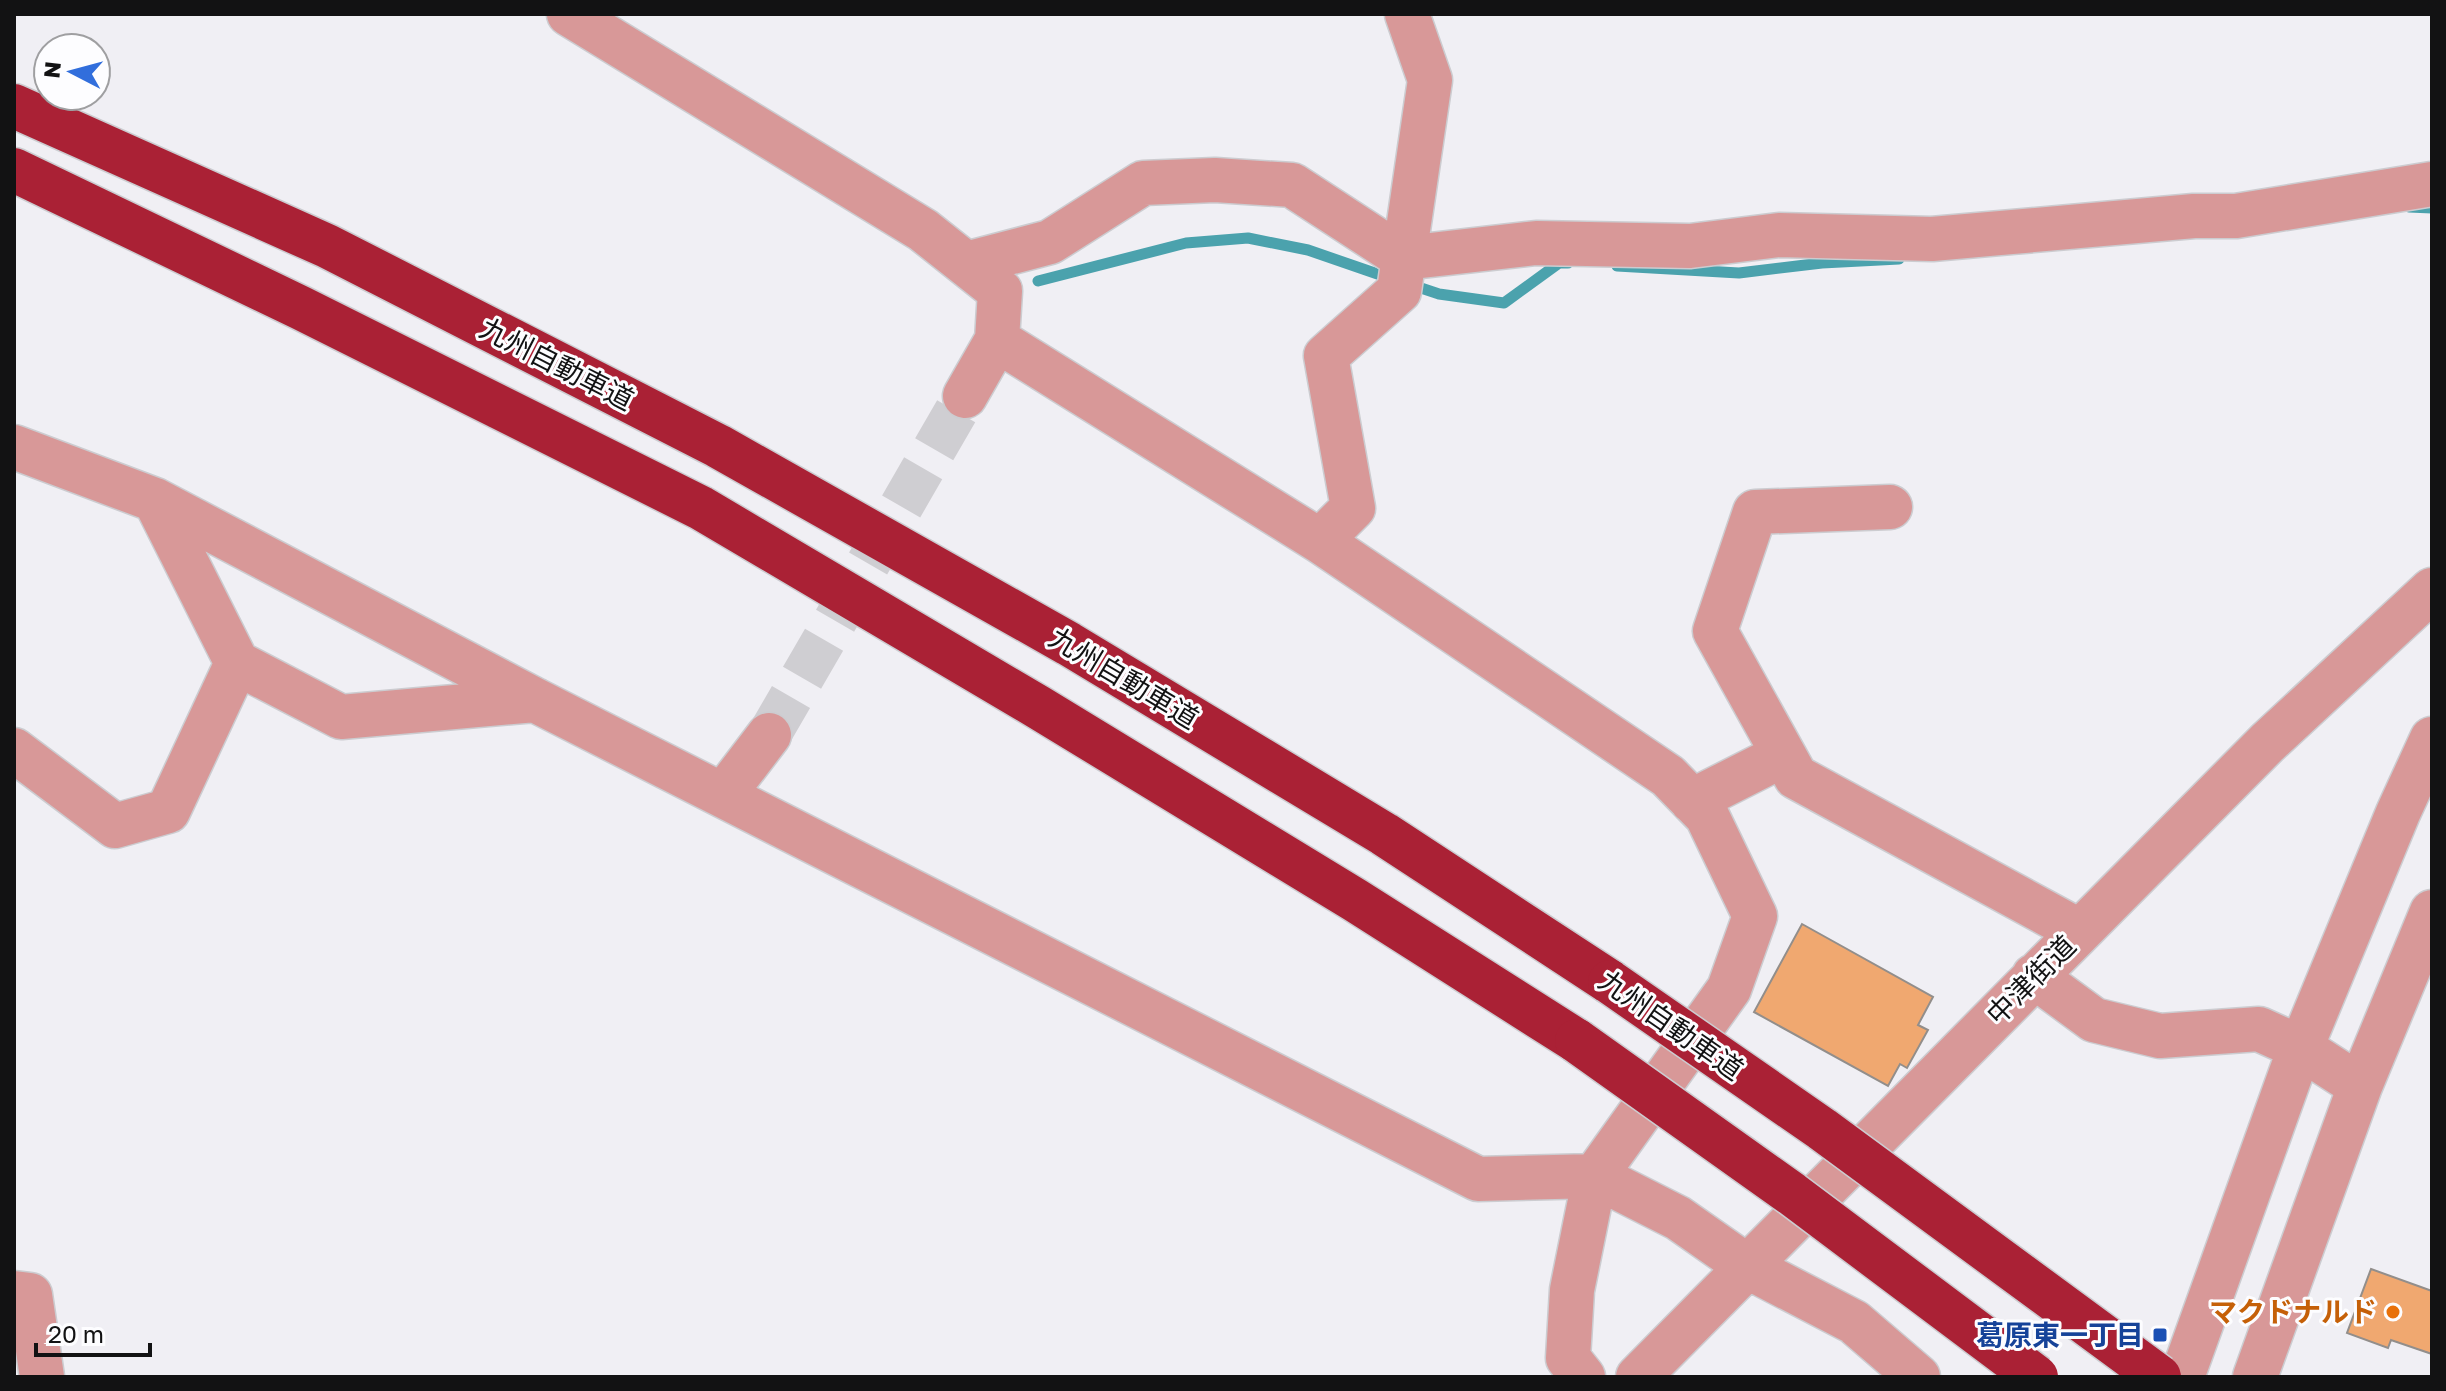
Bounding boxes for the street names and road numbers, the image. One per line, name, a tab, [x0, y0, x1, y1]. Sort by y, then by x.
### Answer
street label: 九州自動車道	[475, 311, 640, 416]
street label: 九州自動車道	[1044, 620, 1205, 735]
street label: 中津街道	[1979, 928, 2082, 1031]
street label: 九州自動車道	[1593, 963, 1750, 1086]

